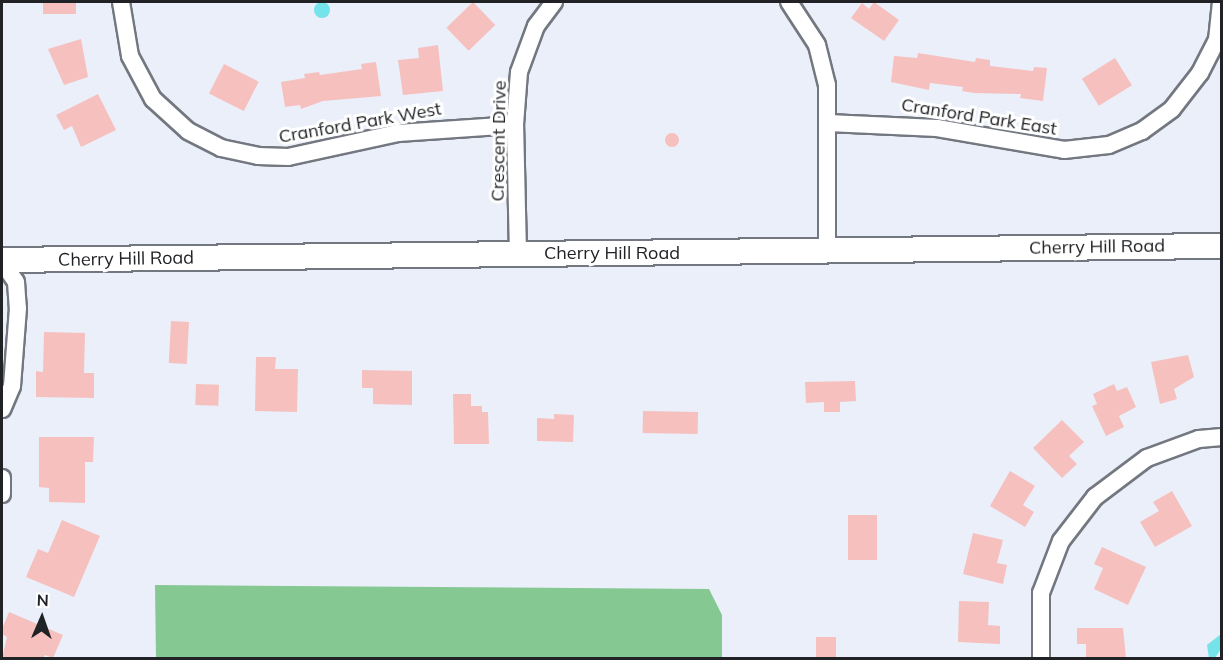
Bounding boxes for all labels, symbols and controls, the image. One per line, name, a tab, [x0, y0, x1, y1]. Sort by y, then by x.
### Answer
street label: Crescent Drive	[487, 80, 511, 202]
street label: Cranford Park East	[900, 94, 1058, 140]
street label: Cranford Park West	[277, 98, 443, 148]
street label: Cherry Hill Road	[1029, 235, 1165, 259]
street label: Cherry Hill Road	[544, 242, 680, 264]
street label: Cherry Hill Road	[58, 247, 194, 271]
north arrow	[12, 588, 72, 648]
text: N	[36, 590, 49, 610]

